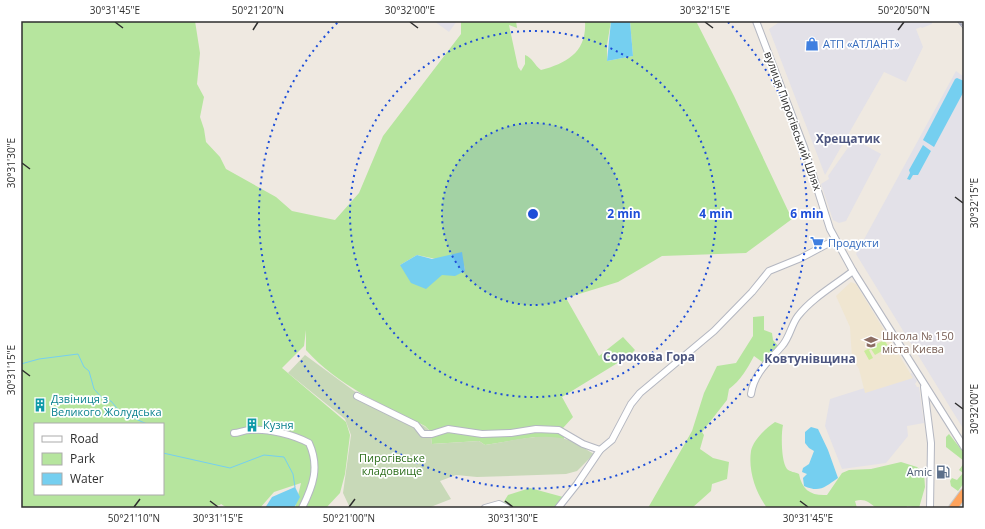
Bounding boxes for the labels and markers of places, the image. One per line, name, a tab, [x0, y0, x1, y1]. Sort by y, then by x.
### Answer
shop icon: АТП «АТЛАНТ»	[804, 36, 820, 52]
place label: АТП «АТЛАНТ»	[823, 36, 900, 51]
centre of rings	[526, 207, 540, 221]
supermarket icon: Продукти	[809, 235, 825, 251]
place label: Продукти	[828, 235, 879, 250]
place label: Школа № 150 міста Києва	[882, 328, 954, 356]
school or university icon: Школа № 150 міста Києва	[863, 334, 879, 350]
place label: Дзвіниця з Великого Жолудська	[51, 391, 162, 419]
building icon: Дзвіниця з Великого Жолудська	[32, 397, 48, 413]
building icon: Кузня	[244, 417, 260, 433]
place label: Кузня	[263, 417, 294, 432]
place label: Amic	[907, 464, 932, 479]
fuel station icon: Amic	[935, 464, 951, 480]

